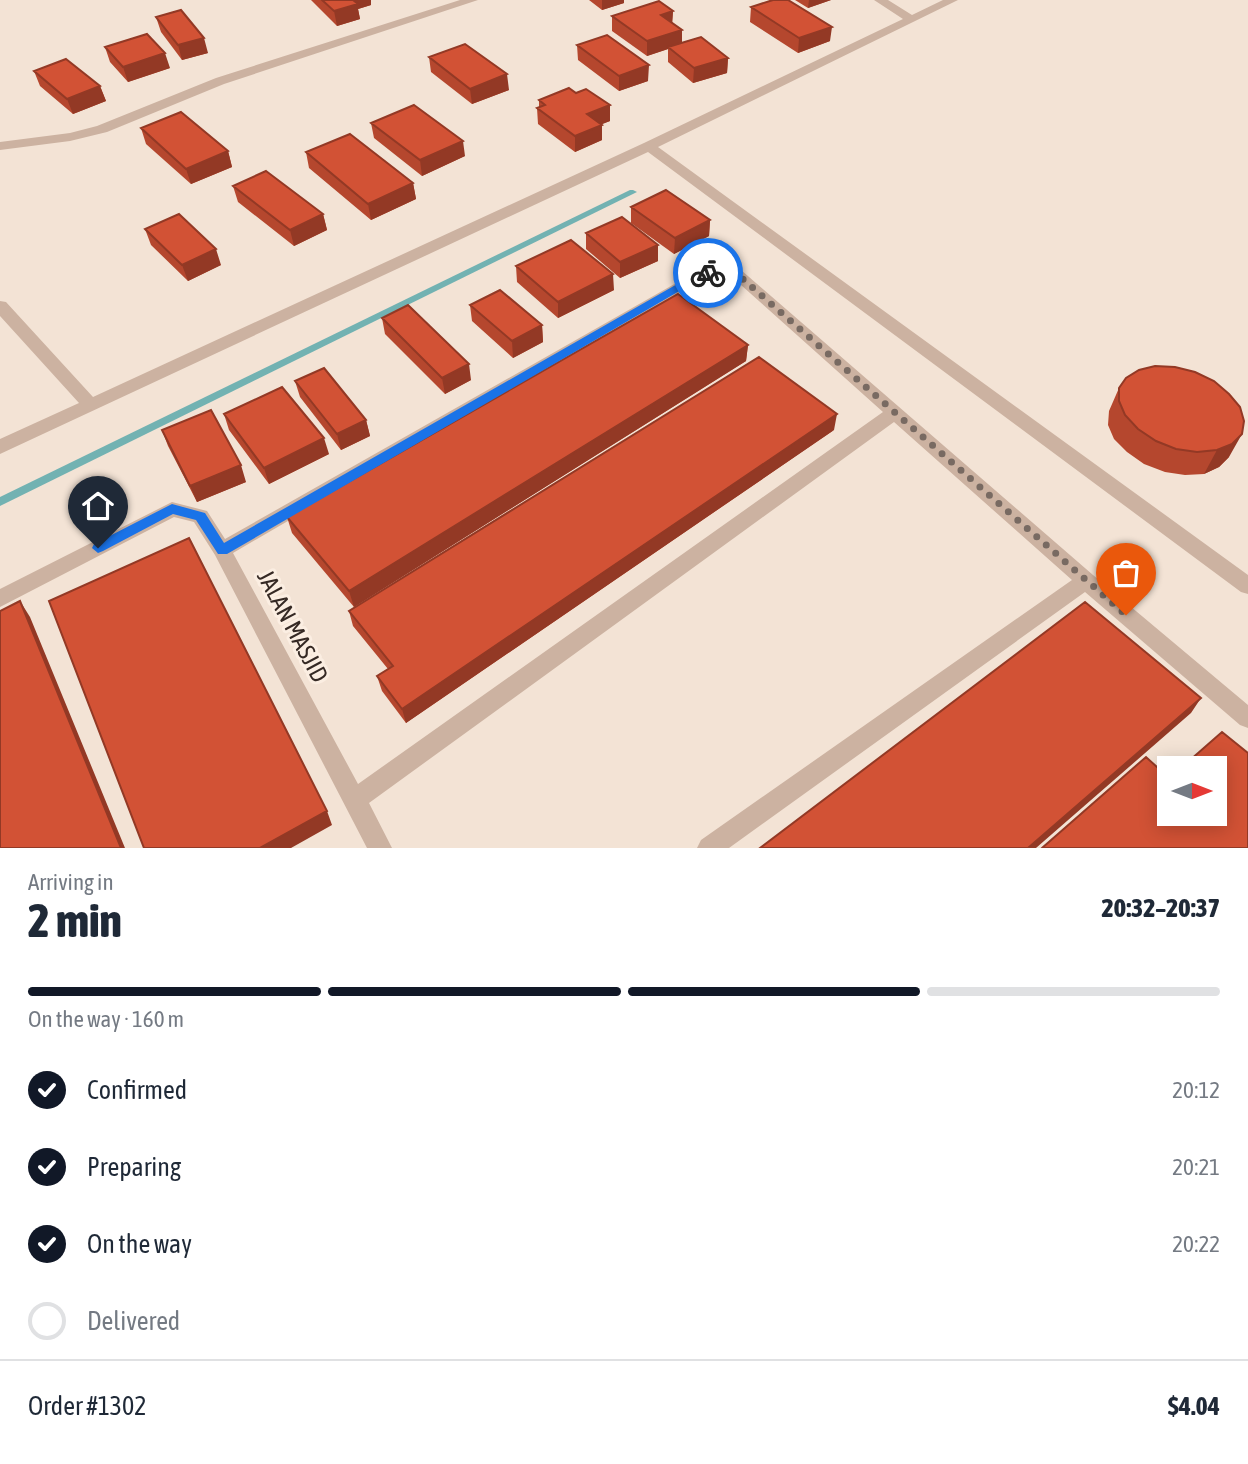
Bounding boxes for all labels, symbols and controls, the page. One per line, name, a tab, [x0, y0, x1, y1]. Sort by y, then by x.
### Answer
courier	[673, 238, 743, 308]
icon: bike	[689, 254, 727, 292]
pin	[68, 476, 128, 548]
icon: home	[79, 487, 117, 525]
pin	[1096, 543, 1156, 615]
icon: bag	[1107, 554, 1145, 592]
street label: JALAN MASJID	[252, 565, 334, 687]
north arrow	[1157, 756, 1227, 826]
map controls	[1157, 756, 1227, 826]
text: Arriving in	[28, 869, 114, 895]
text: 20:32–20:37	[1102, 893, 1220, 923]
text: 2 min	[28, 894, 122, 947]
text: On the way · 160 m	[28, 1006, 184, 1032]
icon: check	[28, 1071, 66, 1109]
text: Confirmed	[87, 1075, 187, 1105]
text: 20:12	[1172, 1077, 1220, 1103]
icon: check	[28, 1148, 66, 1186]
text: Preparing	[87, 1152, 181, 1182]
text: 20:21	[1172, 1154, 1220, 1180]
icon: check	[28, 1225, 66, 1263]
text: On the way	[87, 1229, 192, 1259]
text: 20:22	[1172, 1231, 1220, 1257]
text: Delivered	[87, 1306, 180, 1336]
text: Order #1302	[28, 1391, 147, 1421]
text: $4.04	[1168, 1391, 1220, 1421]

